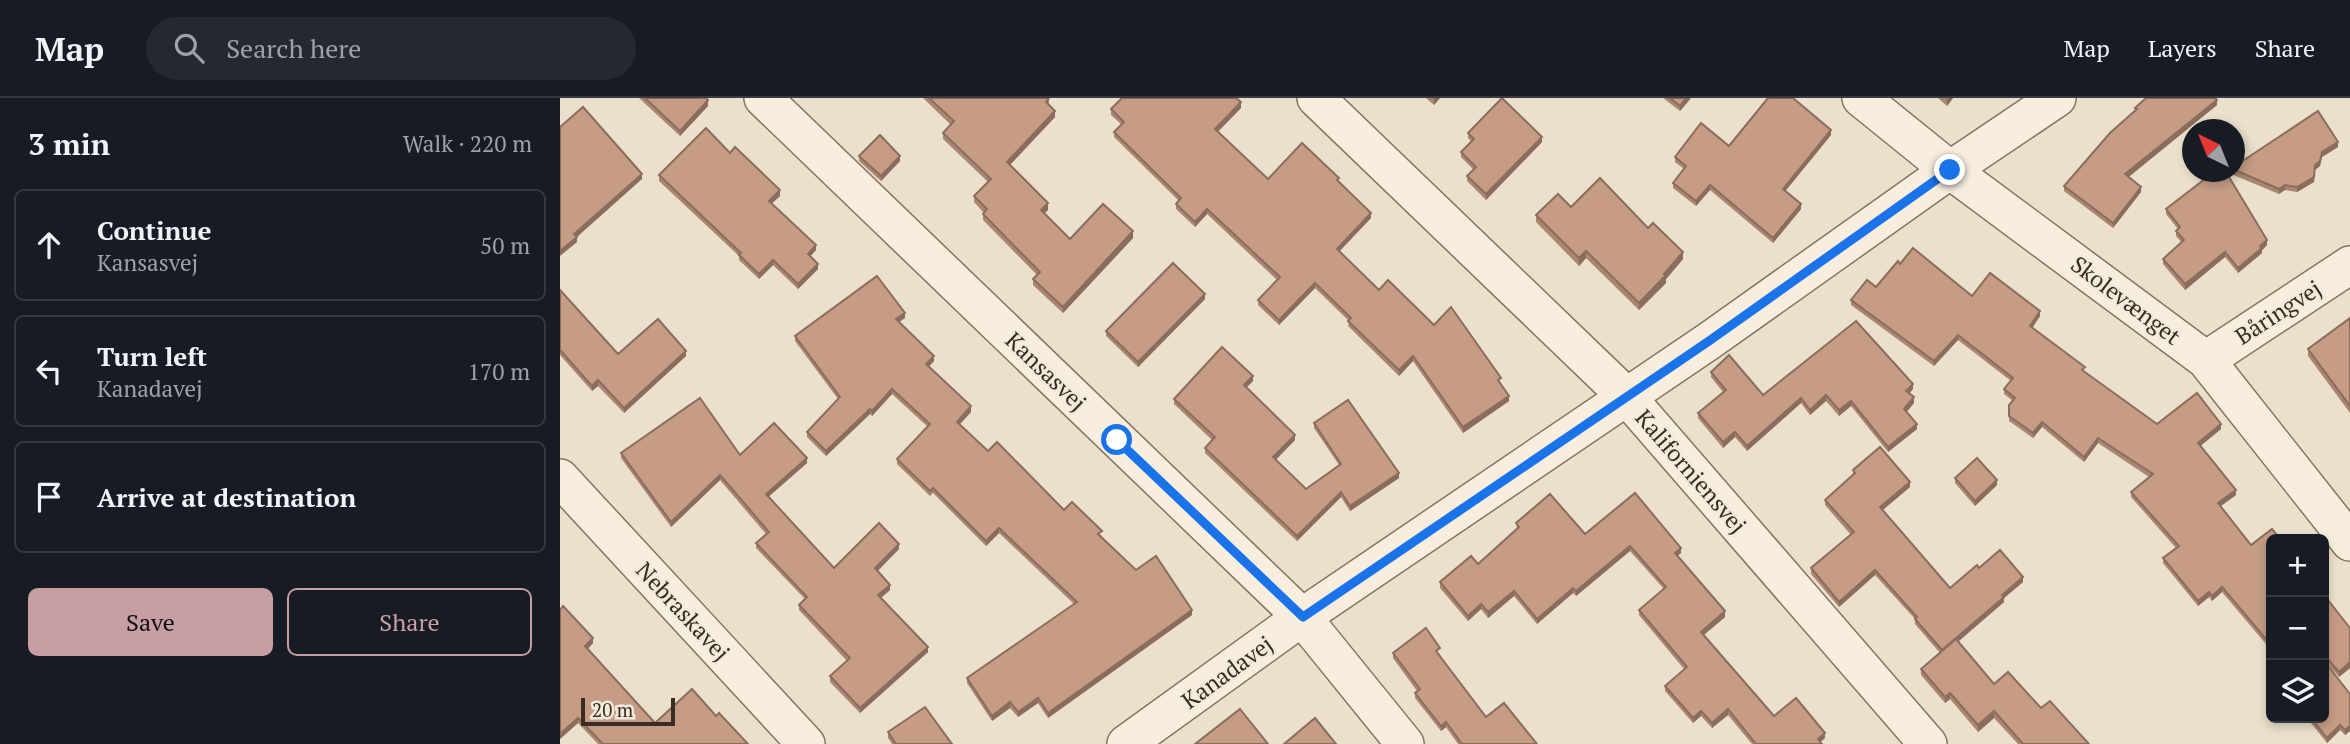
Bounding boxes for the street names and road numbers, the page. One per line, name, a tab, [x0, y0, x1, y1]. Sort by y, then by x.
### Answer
street label: Skolevænget	[2065, 248, 2188, 352]
street label: Båringvej	[2229, 273, 2327, 351]
street label: Kansasvej	[999, 325, 1093, 417]
street label: Kaliforniensvej	[1629, 403, 1753, 539]
street label: Nebraskavej	[629, 555, 737, 667]
street label: Kanadavej	[1175, 628, 1279, 716]

